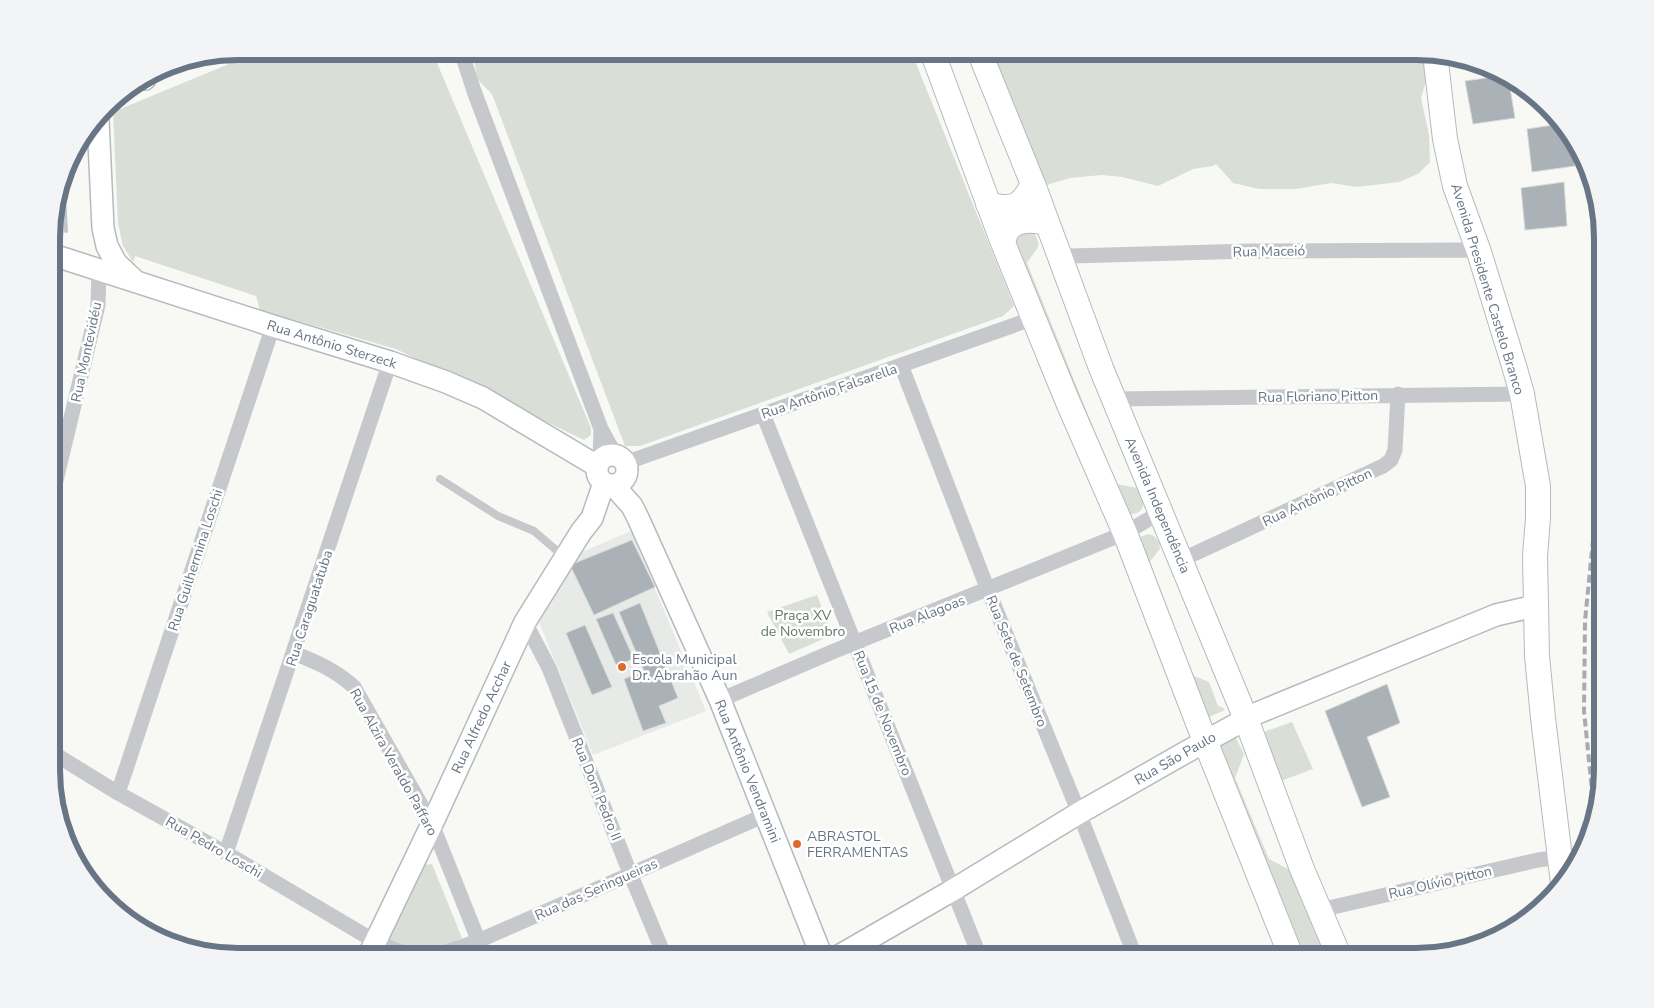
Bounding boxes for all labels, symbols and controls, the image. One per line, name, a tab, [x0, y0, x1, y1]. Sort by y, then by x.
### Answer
street label: Avenida Presidente Castelo Branco	[1446, 181, 1529, 397]
street label: Rua Maceió	[1233, 241, 1306, 262]
street label: Rua Montevidéu	[67, 300, 106, 404]
street label: Rua Antônio Sterzeck	[265, 316, 400, 374]
street label: Rua Antônio Falsarella	[759, 359, 900, 424]
street label: Rua Floriano Pitton	[1258, 386, 1378, 407]
street label: Avenida Independência	[1120, 434, 1195, 576]
street label: Rua Antônio Pitton	[1259, 464, 1375, 531]
street label: Rua Guilhermina Loschi	[164, 487, 227, 633]
street label: Rua Caraguatatuba	[282, 548, 337, 669]
street label: Rua Alagoas	[886, 591, 968, 638]
street label: Rua Sete de Setembro	[981, 592, 1052, 730]
park label: Praça XV de Novembro	[761, 606, 846, 641]
street label: Rua 15 de Novembro	[849, 648, 916, 779]
place label: Escola Municipal Dr. Abrahão Aun	[632, 650, 737, 685]
street label: Rua Alfredo Acchar	[447, 658, 516, 777]
marker: Escola Municipal Dr. Abrahão Aun	[616, 661, 628, 673]
street label: Rua Alzira Veraldo Paffaro	[345, 685, 442, 839]
street label: Rua Antônio Vendramini	[710, 697, 785, 846]
street label: Rua São Paulo	[1131, 727, 1220, 789]
street label: Rua Dom Pedro II	[567, 735, 626, 844]
street label: Rua Pedro Loschi	[162, 812, 265, 883]
place label: ABRASTOL FERRAMENTAS	[807, 827, 909, 862]
marker: ABRASTOL FERRAMENTAS	[791, 838, 803, 850]
street label: Rua das Seringueiras	[532, 854, 661, 925]
street label: Rua Olívio Pitton	[1387, 861, 1494, 904]

